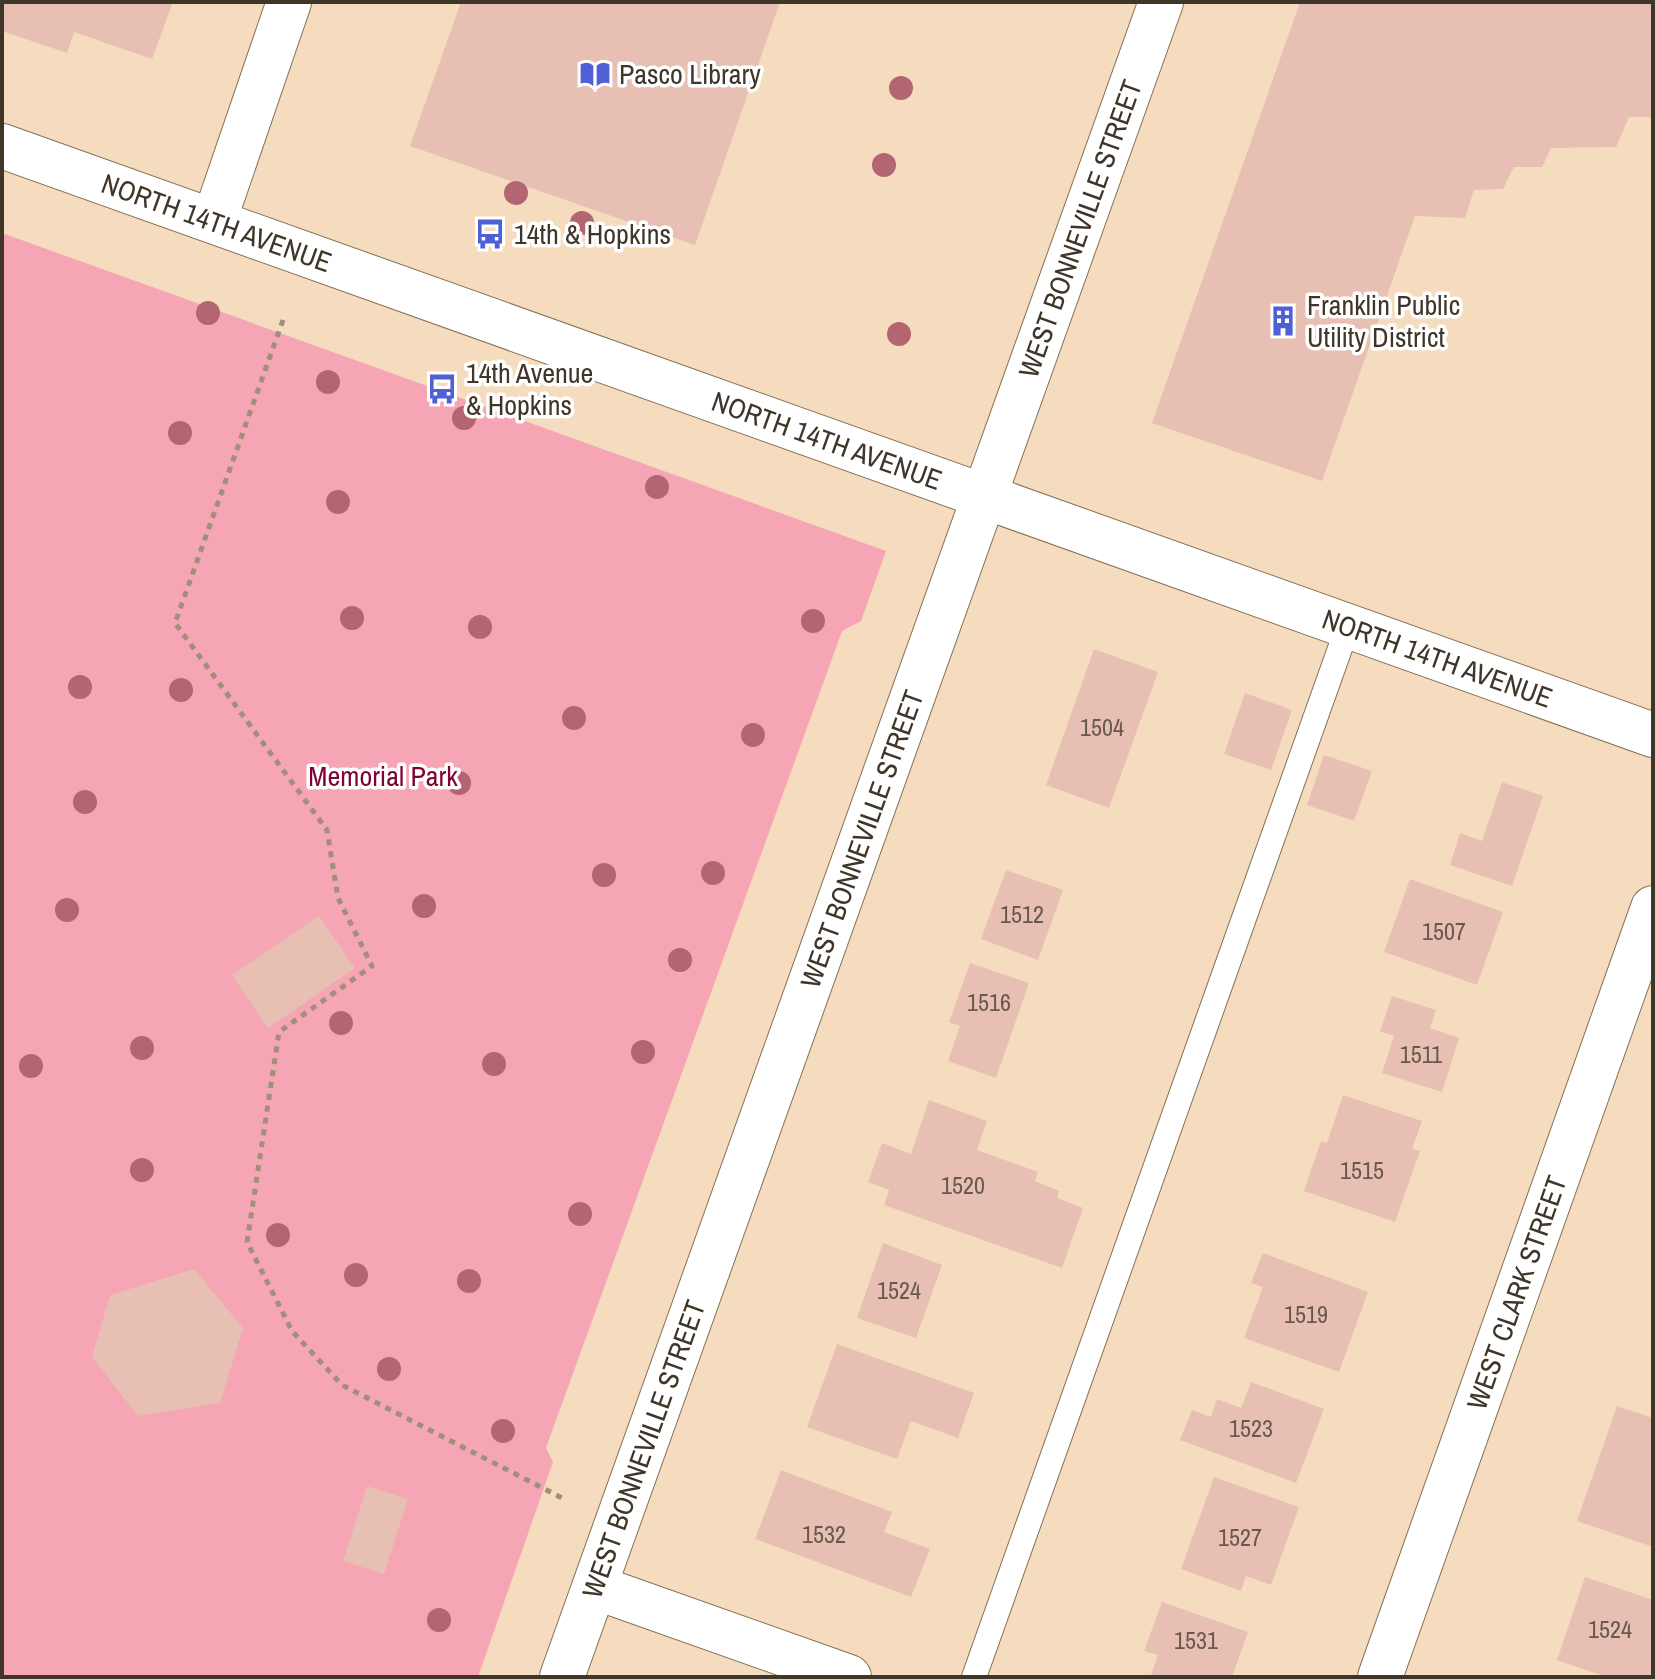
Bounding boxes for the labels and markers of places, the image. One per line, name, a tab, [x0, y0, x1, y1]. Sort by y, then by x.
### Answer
place label: Pasco Library	[619, 55, 761, 93]
library icon: Pasco Library	[578, 57, 612, 91]
place label: 14th & Hopkins	[514, 215, 671, 253]
bus stop icon: 14th & Hopkins	[473, 217, 507, 251]
place label: Franklin Public Utility District	[1307, 286, 1460, 356]
building icon: Franklin Public Utility District	[1266, 304, 1300, 338]
place label: 14th Avenue & Hopkins	[466, 354, 593, 424]
bus stop icon: 14th Avenue & Hopkins	[425, 372, 459, 406]

